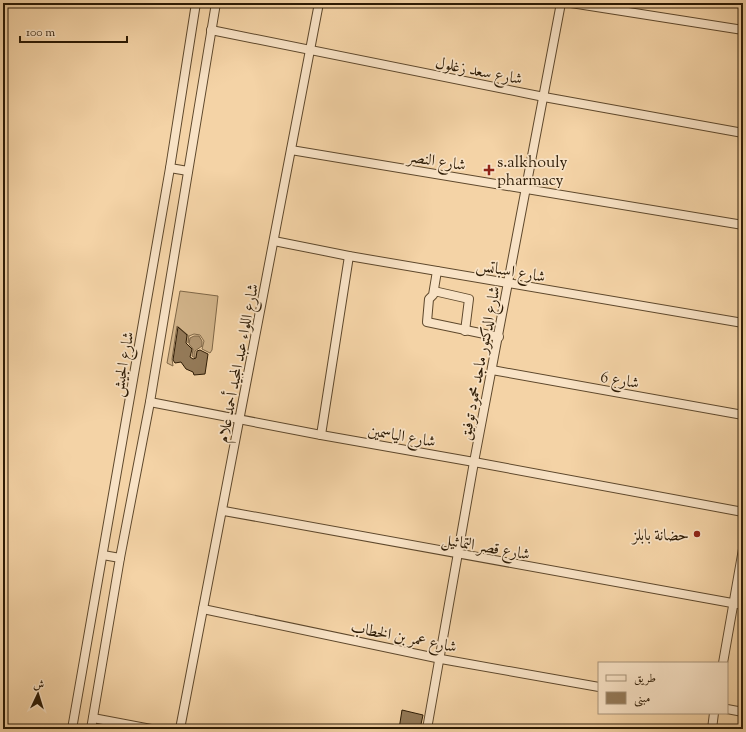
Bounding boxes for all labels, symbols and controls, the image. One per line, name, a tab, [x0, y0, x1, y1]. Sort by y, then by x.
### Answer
scale bar	[20, 18, 127, 44]
text: 100 m	[26, 24, 55, 42]
street label: شارع سعد زغلول	[433, 53, 524, 92]
street label: شارع النصر	[404, 146, 467, 178]
place label: s.alkhouly pharmacy	[497, 152, 568, 193]
marker: s.alkhouly pharmacy	[484, 165, 494, 175]
street label: شارع اسباتس	[474, 255, 547, 290]
street label: شارع اللواء عبد المجيد أحمد علام	[211, 282, 267, 445]
street label: شارع الدكتور ماجد محمود توفيق	[455, 284, 508, 443]
street label: شارع الجيش	[107, 330, 142, 399]
street label: شارع 6	[598, 367, 641, 396]
street label: شارع الياسمين	[366, 420, 437, 455]
place label: حضانة بابلز	[630, 525, 689, 548]
street label: شارع قصر التماثيل	[439, 529, 532, 568]
marker: حضانة بابلز	[692, 529, 702, 539]
street label: شارع عمر بن الخطاب	[349, 617, 459, 660]
legend	[598, 662, 728, 714]
text: طريق	[634, 670, 656, 688]
north arrow	[18, 674, 58, 714]
text: ش	[33, 677, 45, 693]
text: مبنى	[634, 690, 650, 708]

